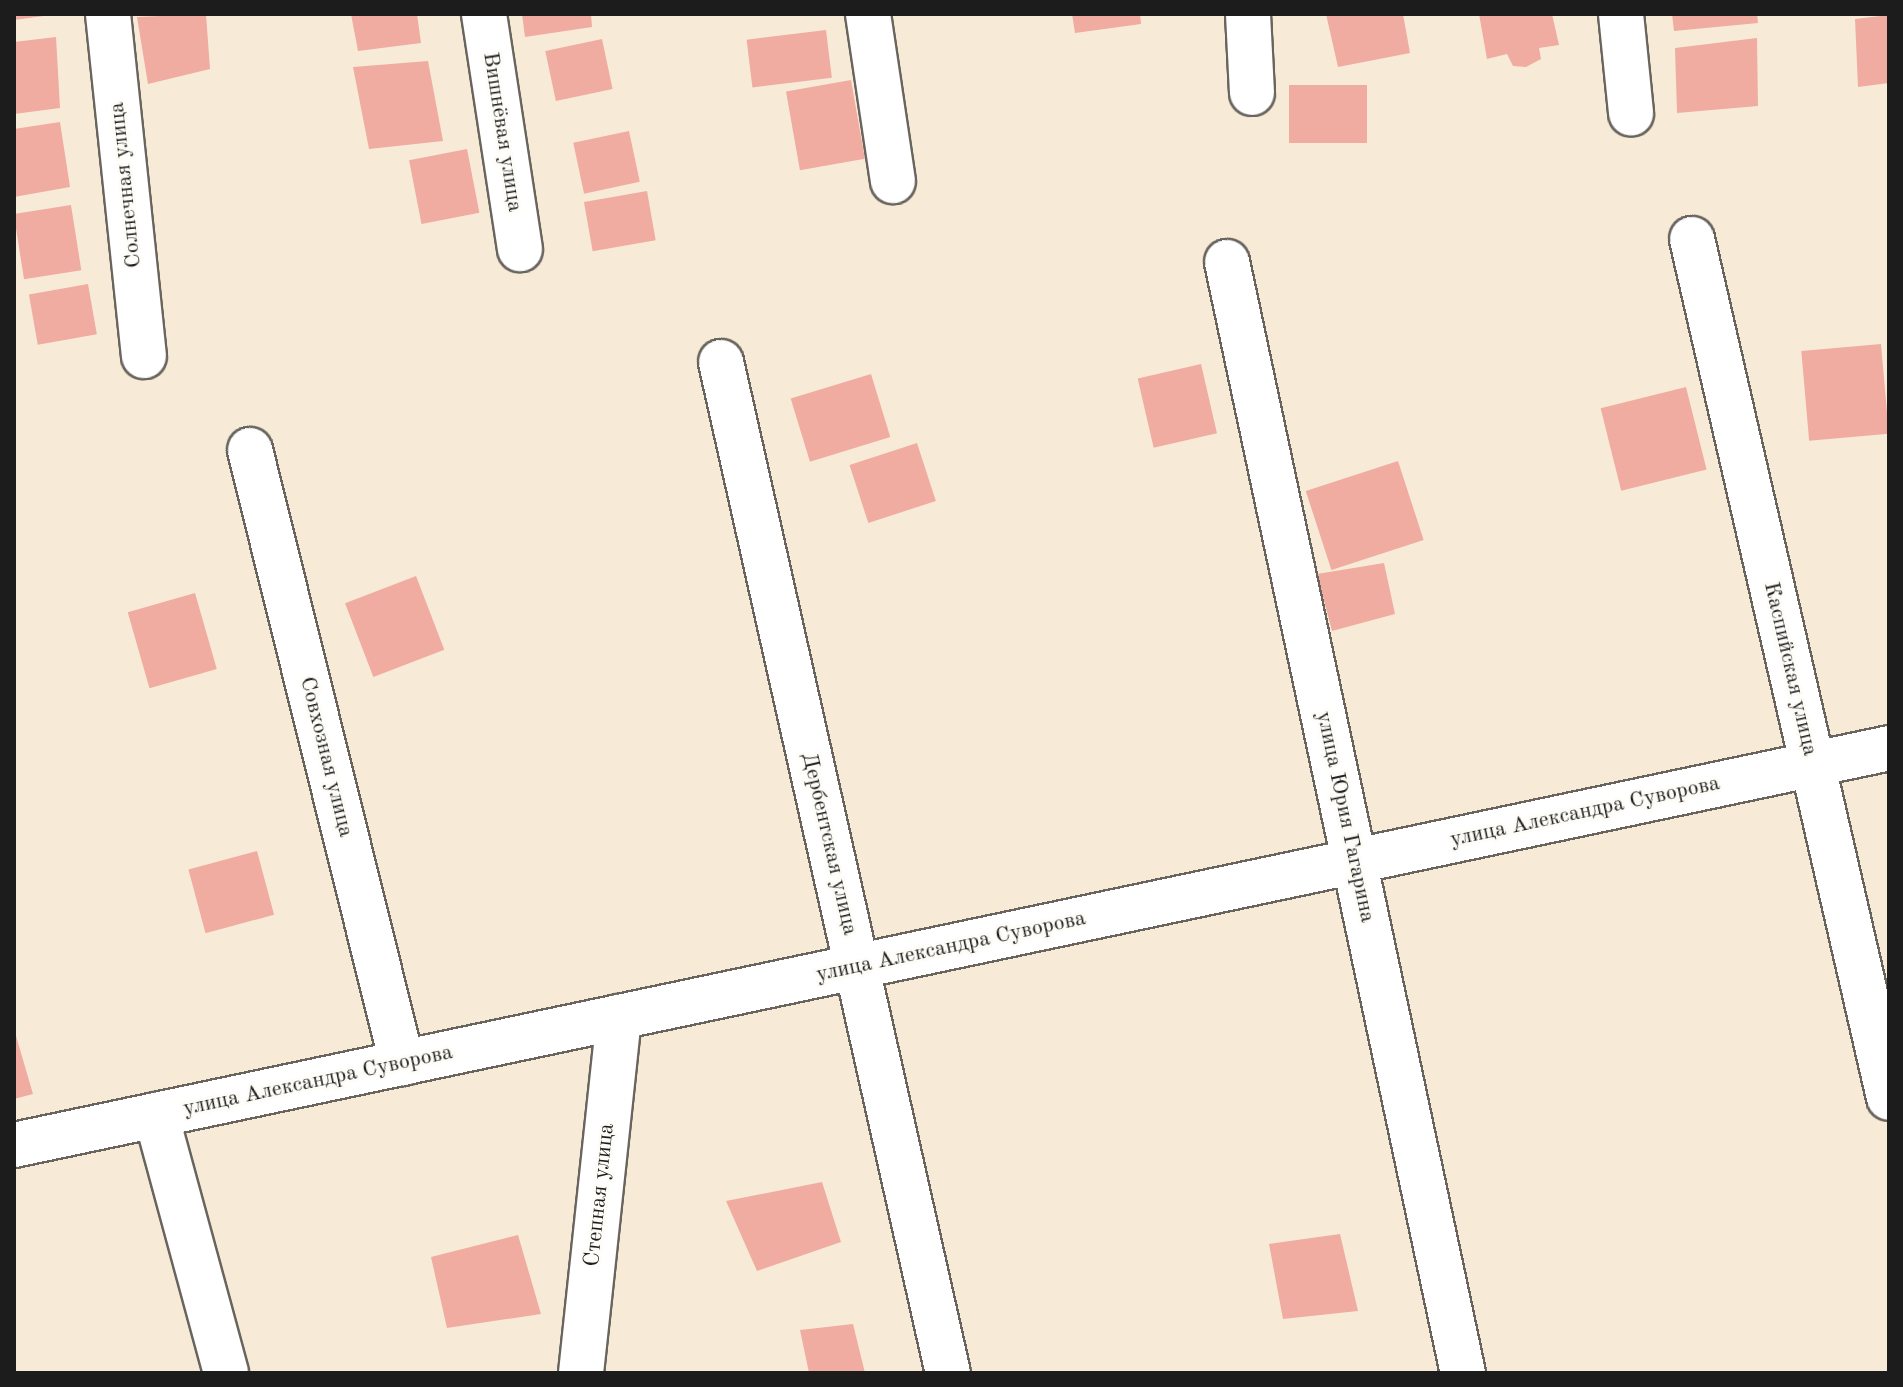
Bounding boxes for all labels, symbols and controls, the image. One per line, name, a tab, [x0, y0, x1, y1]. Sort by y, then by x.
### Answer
street label: Вишнёвая улица	[476, 50, 528, 214]
street label: Солнечная улица	[104, 101, 148, 269]
street label: Каспийская улица	[1757, 580, 1823, 758]
street label: Совхозная улица	[293, 674, 359, 840]
street label: улица Юрия Гагарина	[1310, 709, 1380, 925]
street label: Дербентская улица	[795, 750, 863, 938]
street label: улица Александра Суворова	[1448, 771, 1722, 853]
street label: улица Александра Суворова	[814, 906, 1088, 988]
street label: улица Александра Суворова	[181, 1040, 455, 1122]
street label: Степная улица	[579, 1122, 621, 1268]

